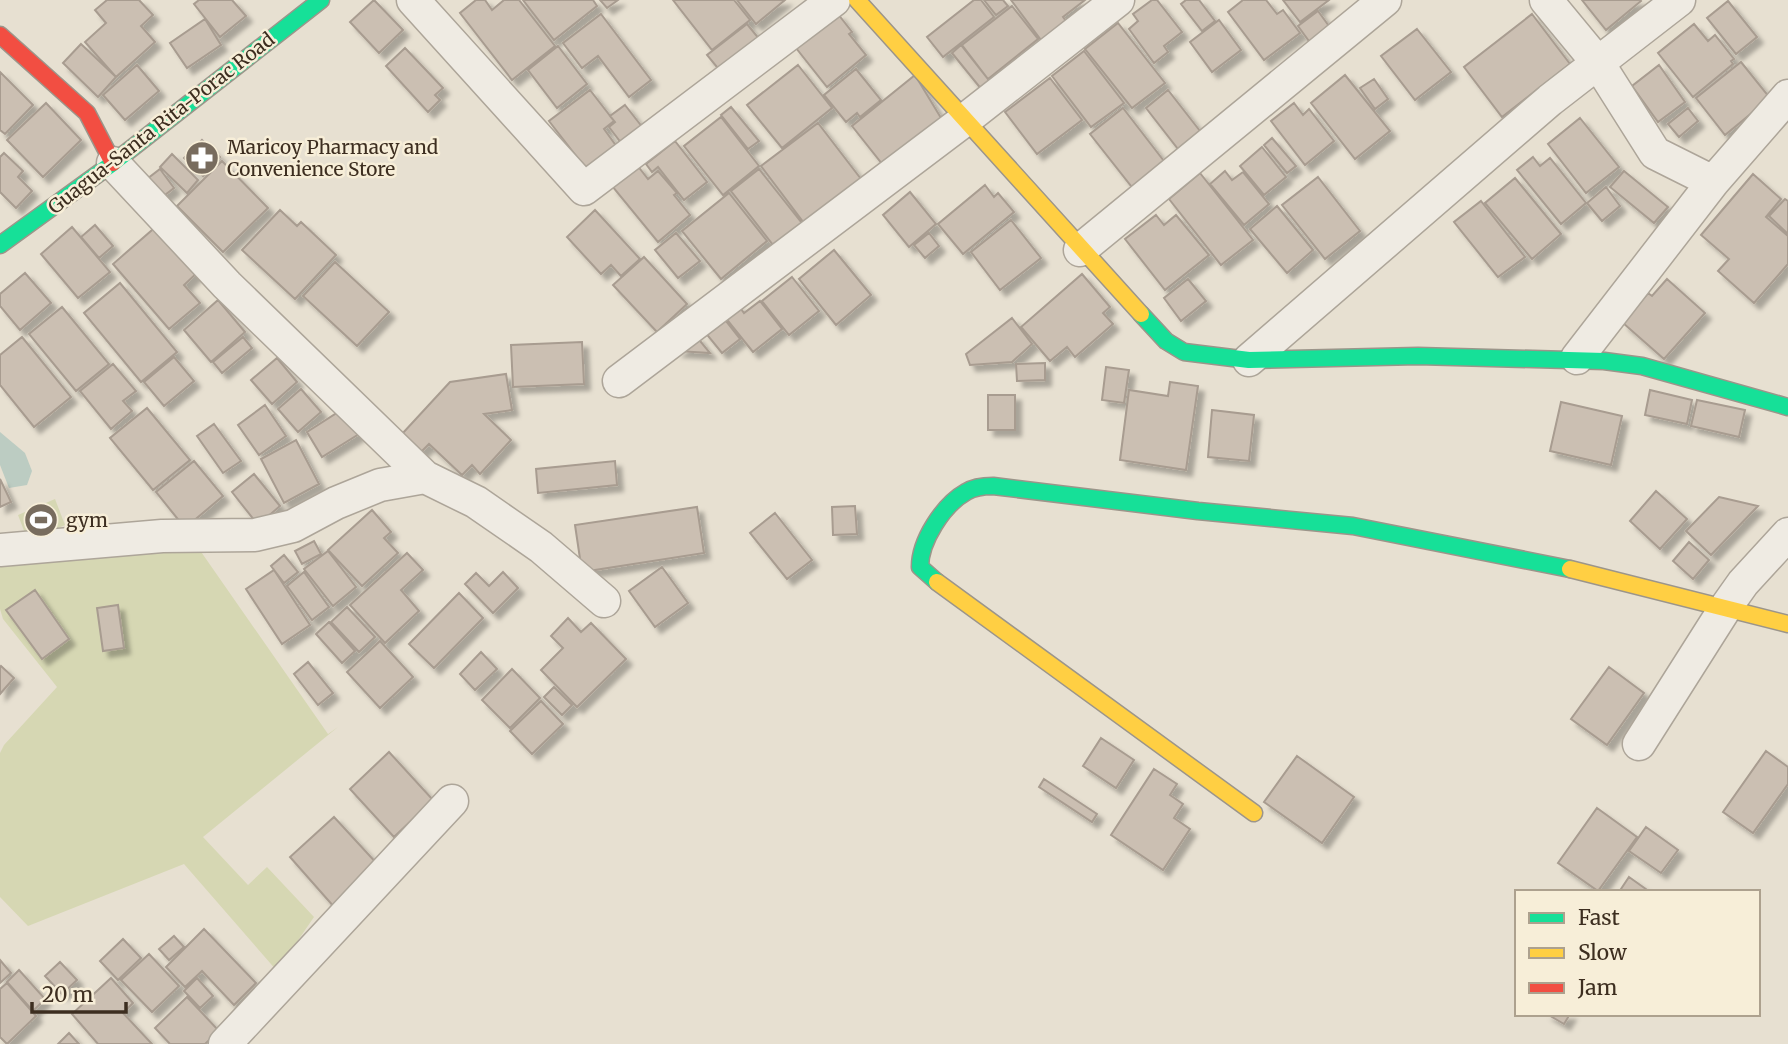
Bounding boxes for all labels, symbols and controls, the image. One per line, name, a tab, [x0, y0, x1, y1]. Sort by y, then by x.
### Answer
street label: Guagua-Santa Rita-Porac Road	[43, 27, 279, 219]
place label: Maricoy Pharmacy and Convenience Store	[227, 135, 438, 181]
pharmacy icon: Maricoy Pharmacy and Convenience Store	[183, 139, 221, 177]
sports icon: gym	[22, 501, 60, 539]
place label: gym	[66, 508, 108, 532]
legend	[1515, 890, 1760, 1016]
text: Fast	[1578, 904, 1620, 931]
text: Slow	[1578, 939, 1627, 966]
scale bar	[32, 970, 126, 1014]
text: Jam	[1577, 974, 1617, 1001]
text: 20 m	[42, 981, 94, 1008]

